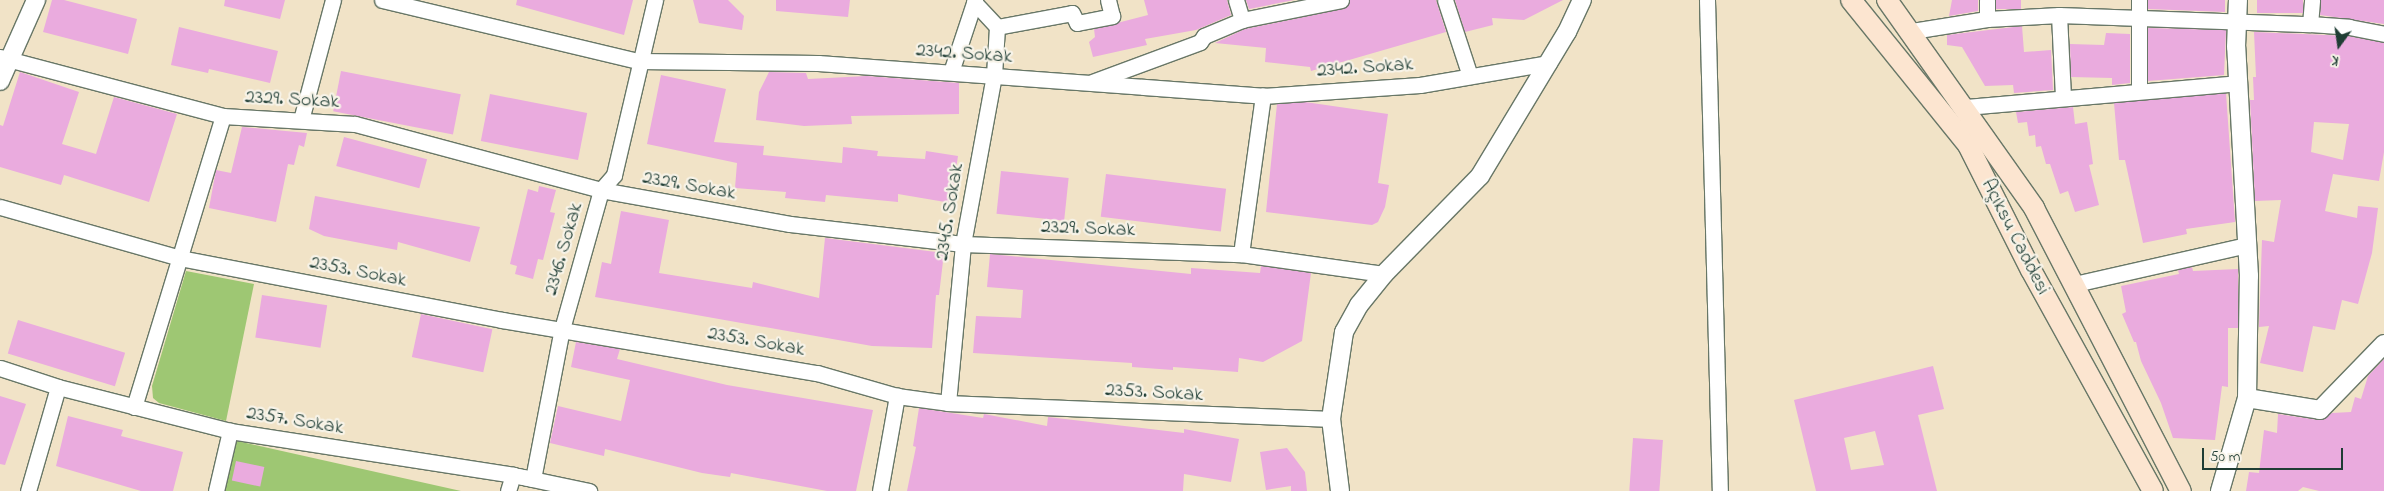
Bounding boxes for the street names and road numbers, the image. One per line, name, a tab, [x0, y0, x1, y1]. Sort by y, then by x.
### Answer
street label: 2342. Sokak	[915, 39, 1013, 69]
street label: 2342. Sokak	[1316, 53, 1414, 83]
street label: 2329. Sokak	[244, 86, 340, 114]
street label: 2345. Sokak	[930, 162, 970, 262]
street label: 2329. Sokak	[641, 166, 737, 206]
street label: Açıksu Caddesi	[1975, 175, 2055, 299]
street label: 2346. Sokak	[539, 200, 589, 298]
street label: 2329. Sokak	[1041, 215, 1135, 243]
street label: 2353. Sokak	[308, 251, 408, 293]
street label: 2353. Sokak	[706, 322, 806, 362]
street label: 2353. Sokak	[1104, 378, 1204, 408]
street label: 2357. Sokak	[245, 401, 345, 441]

